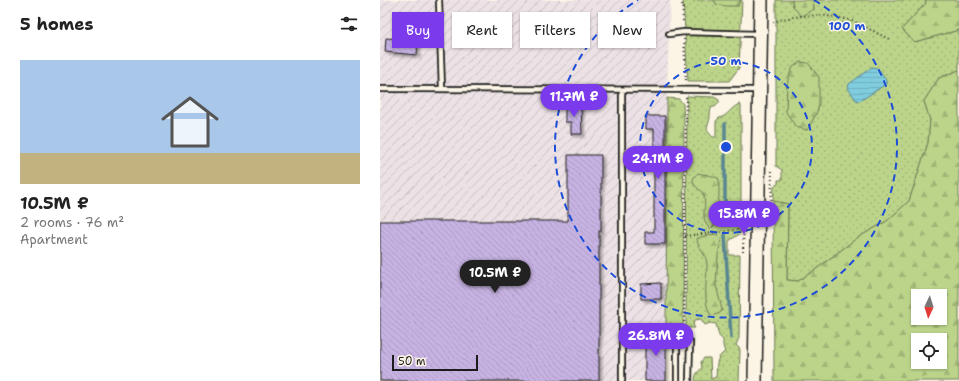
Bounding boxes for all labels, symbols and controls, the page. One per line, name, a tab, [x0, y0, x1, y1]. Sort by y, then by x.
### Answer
chip: Buy	[392, 12, 444, 48]
chip: Rent	[452, 12, 512, 48]
chip: Filters	[520, 12, 590, 48]
chip: New	[598, 12, 656, 48]
text: 5 homes	[20, 13, 93, 35]
icon: filters	[338, 13, 360, 35]
text: 100 m	[829, 18, 866, 34]
text: 50 m	[711, 53, 742, 69]
pin: 11.7M ₽	[537, 84, 611, 118]
icon: home	[154, 86, 226, 158]
text: 11.7M ₽	[549, 88, 599, 105]
centre of rings	[719, 140, 733, 154]
pin: 24.1M ₽	[621, 146, 695, 180]
text: 24.1M ₽	[632, 150, 684, 167]
text: 10.5M ₽	[20, 192, 89, 214]
pin: 15.8M ₽	[707, 201, 781, 235]
text: 15.8M ₽	[717, 205, 771, 222]
text: 2 rooms · 76 m²	[20, 214, 124, 231]
text: Apartment	[20, 231, 88, 248]
pin: 10.5M ₽	[458, 260, 532, 294]
text: 10.5M ₽	[469, 264, 521, 281]
north arrow	[911, 289, 947, 325]
map controls	[911, 289, 947, 369]
pin: 26.8M ₽	[619, 323, 693, 357]
text: 26.8M ₽	[627, 327, 685, 344]
button: locate	[911, 333, 947, 369]
scale bar	[392, 353, 478, 372]
text: 50 m	[398, 354, 426, 369]

